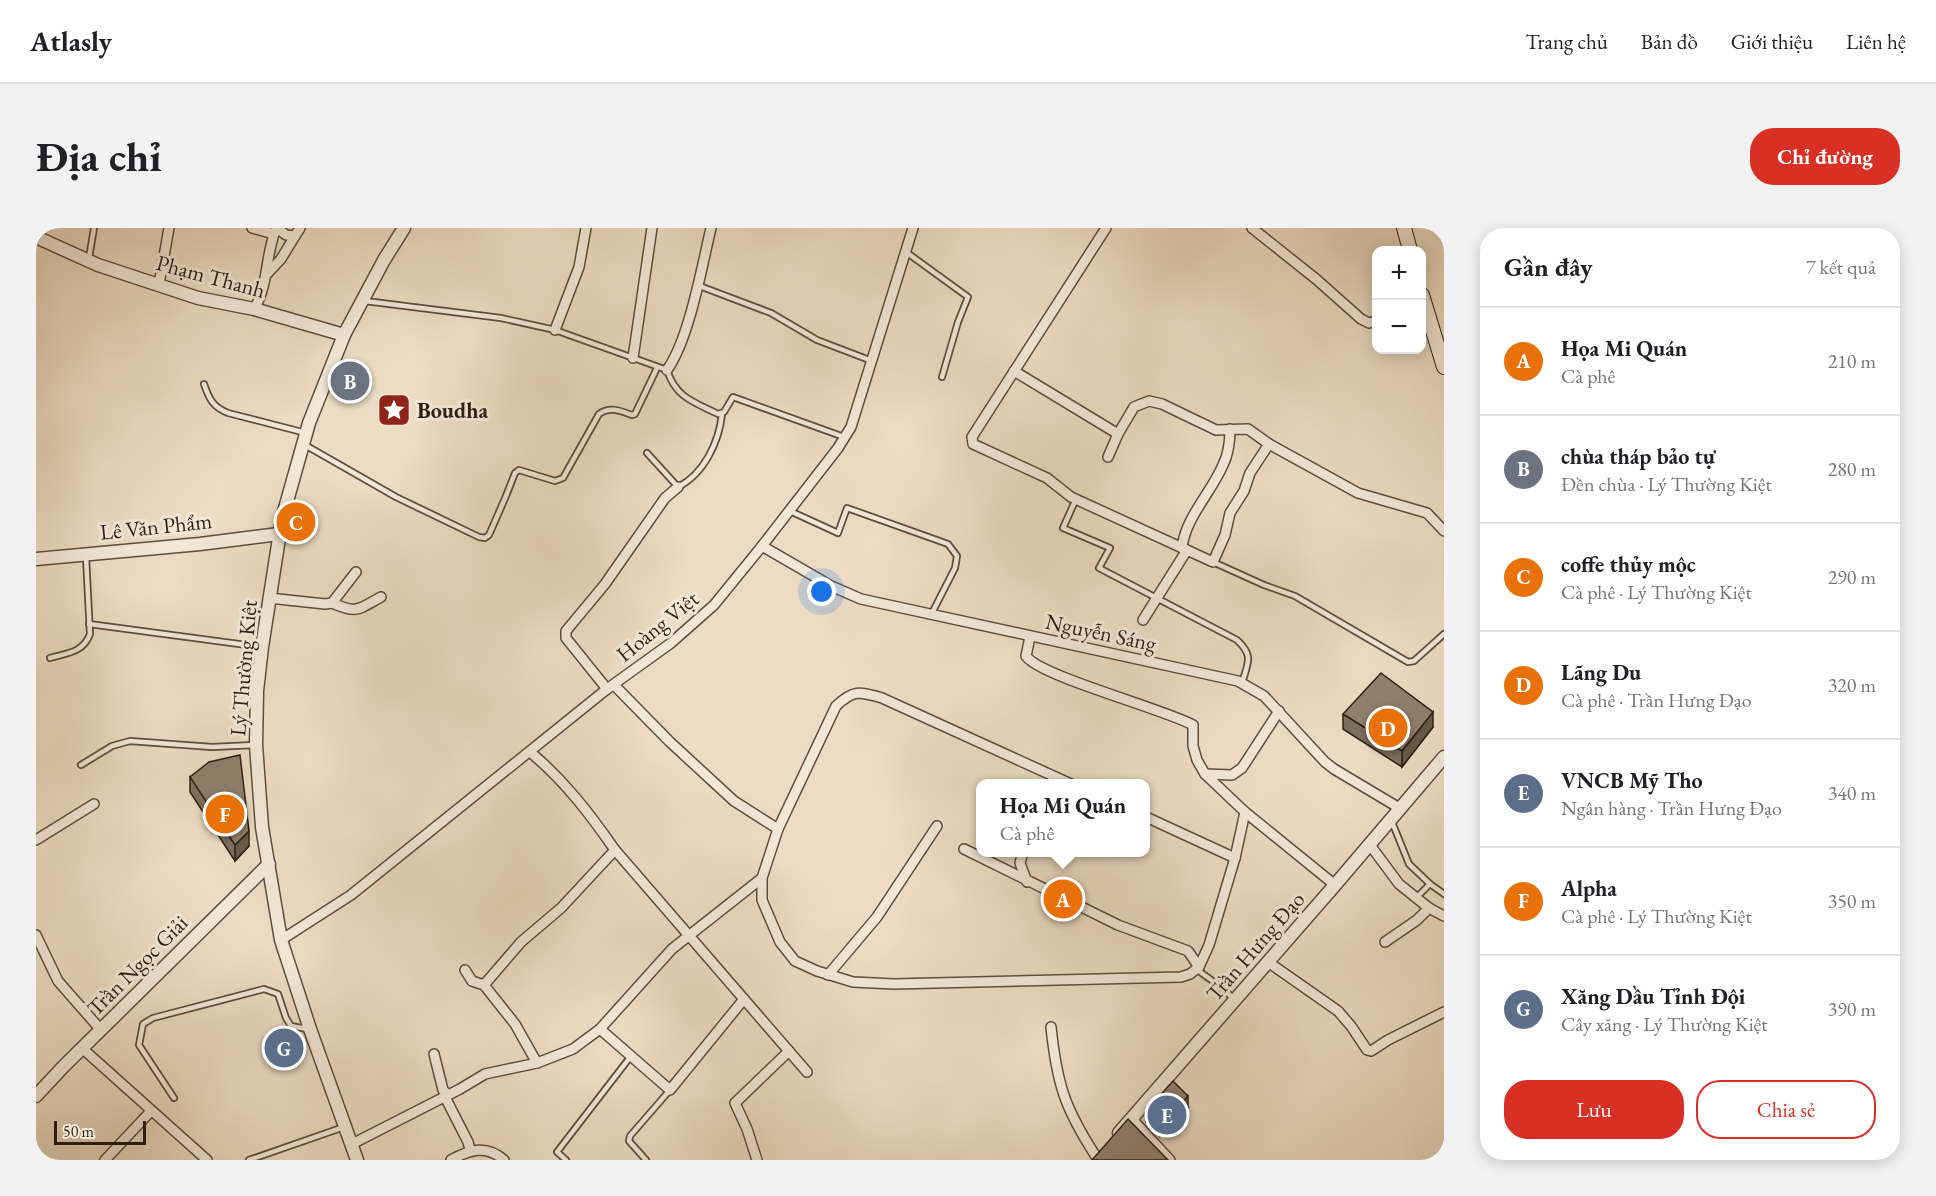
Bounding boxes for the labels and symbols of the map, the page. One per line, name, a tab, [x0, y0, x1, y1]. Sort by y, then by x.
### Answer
street label: Phạm Thanh	[153, 248, 269, 305]
pin: B	[330, 358, 370, 404]
place icon: Boudha	[376, 392, 412, 428]
place label: Boudha	[417, 396, 488, 425]
pin: C	[276, 500, 316, 544]
street label: Lê Văn Phẩm	[99, 506, 214, 547]
your location	[807, 577, 836, 606]
street label: Hoàng Việt	[610, 584, 705, 668]
street label: Lý Thường Kiệt	[223, 599, 264, 737]
street label: Nguyễn Sáng	[1043, 607, 1159, 658]
pin: D	[1368, 706, 1408, 750]
pin: F	[206, 792, 244, 836]
pin: A	[1044, 876, 1082, 922]
street label: Trần Hưng Đạo	[1200, 885, 1311, 1007]
street label: Trần Ngọc Giải	[81, 909, 194, 1022]
pin: G	[264, 1026, 304, 1070]
pin: E	[1148, 1092, 1186, 1138]
scale bar	[54, 1118, 146, 1146]

